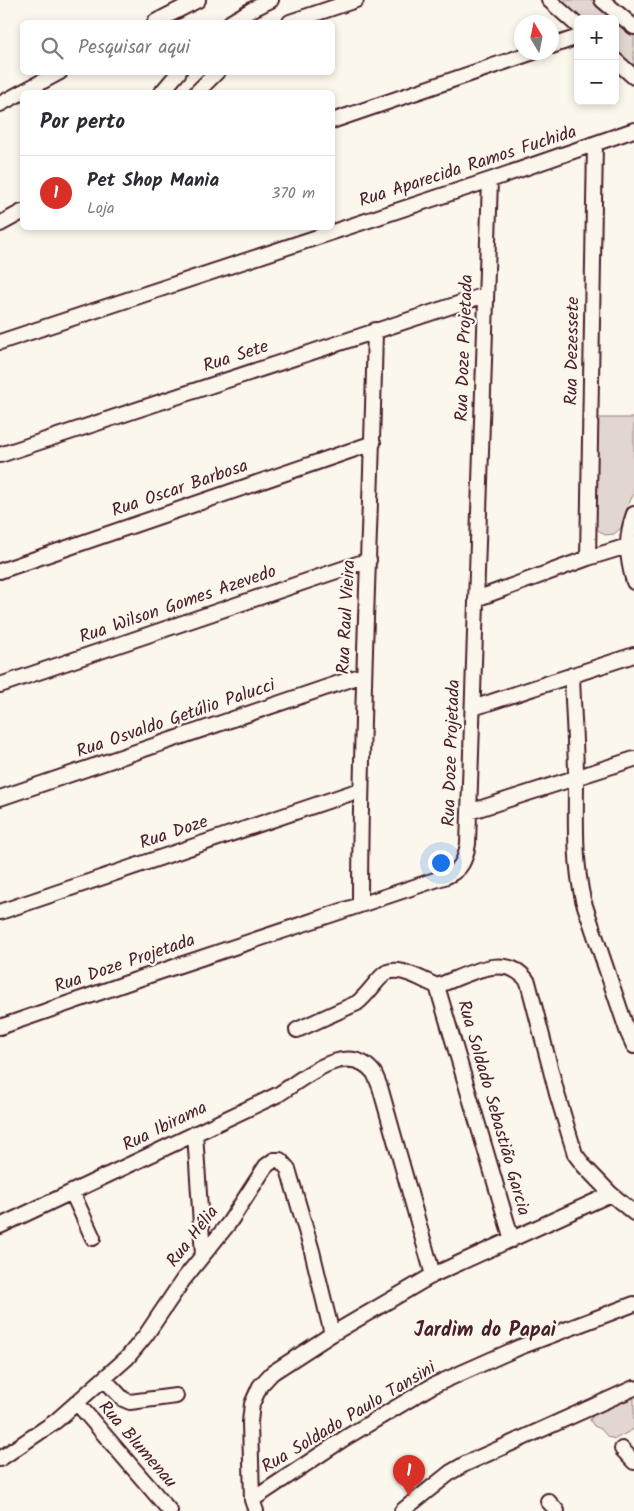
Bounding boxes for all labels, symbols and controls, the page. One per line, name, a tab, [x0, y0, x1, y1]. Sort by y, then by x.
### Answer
north arrow	[514, 15, 559, 60]
map controls	[574, 15, 619, 105]
button: +	[574, 15, 619, 60]
search box	[20, 20, 335, 75]
text: Pesquisar aqui	[78, 33, 190, 63]
icon: search	[38, 34, 66, 62]
button: −	[574, 60, 619, 105]
text: Por perto	[40, 106, 125, 139]
street label: Rua Aparecida Ramos Fuchida	[355, 118, 581, 216]
text: Pet Shop Mania	[87, 166, 219, 196]
text: 1	[54, 181, 58, 206]
text: 370 m	[271, 181, 315, 206]
text: Loja	[87, 196, 115, 221]
street label: Rua Doze Projetada	[448, 274, 482, 422]
street label: Rua Dezessete	[558, 296, 588, 406]
street label: Rua Sete	[199, 333, 273, 381]
street label: Rua Oscar Barbosa	[108, 452, 252, 526]
street label: Rua Wilson Gomes Azevedo	[76, 558, 280, 652]
street label: Rua Raul Vieira	[330, 559, 364, 675]
street label: Rua Osvaldo Getúlio Palucci	[73, 671, 280, 767]
street label: Rua Doze Projetada	[435, 679, 469, 827]
street label: Rua Doze	[136, 808, 212, 858]
your location	[428, 850, 454, 876]
street label: Rua Doze Projetada	[51, 926, 199, 1002]
street label: Rua Soldado Sebastião Garcia	[448, 997, 538, 1219]
street label: Rua Ibirama	[118, 1094, 212, 1160]
street label: Rua Hélia	[159, 1200, 227, 1274]
district label: Jardim do Papai	[414, 1315, 557, 1347]
street label: Rua Soldado Paulo Tansini	[256, 1354, 442, 1482]
street label: Rua Blumenau	[90, 1395, 184, 1496]
pin: 1	[393, 1455, 425, 1496]

